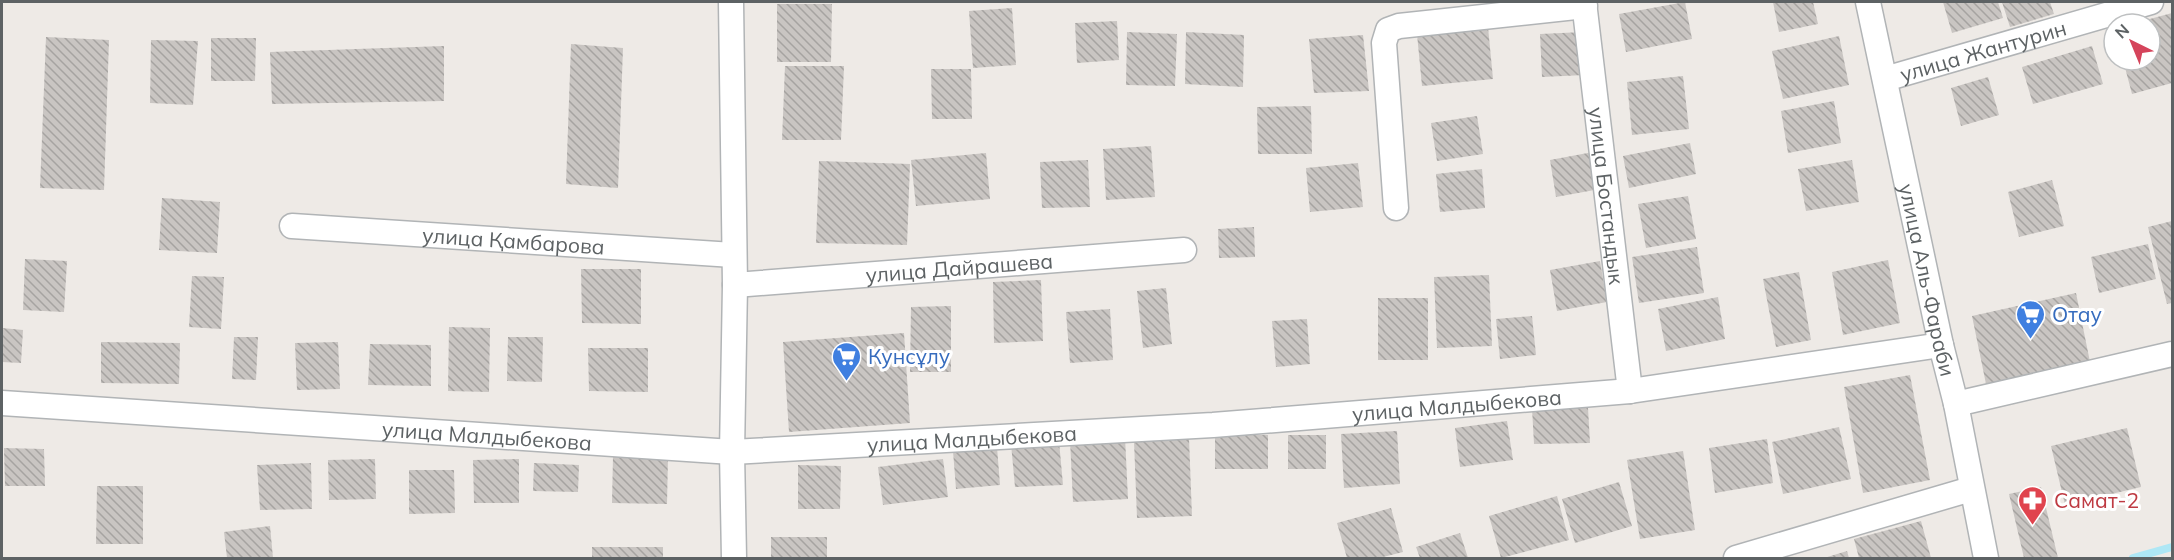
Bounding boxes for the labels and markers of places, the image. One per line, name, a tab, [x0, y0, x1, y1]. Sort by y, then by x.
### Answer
supermarket icon: Отау	[2015, 298, 2047, 340]
place label: Отау	[2052, 301, 2102, 327]
supermarket icon: Кунсұлу	[831, 340, 863, 382]
place label: Кунсұлу	[868, 343, 950, 369]
pharmacy icon: Самат-2	[2017, 484, 2049, 526]
place label: Самат-2	[2054, 487, 2139, 513]

